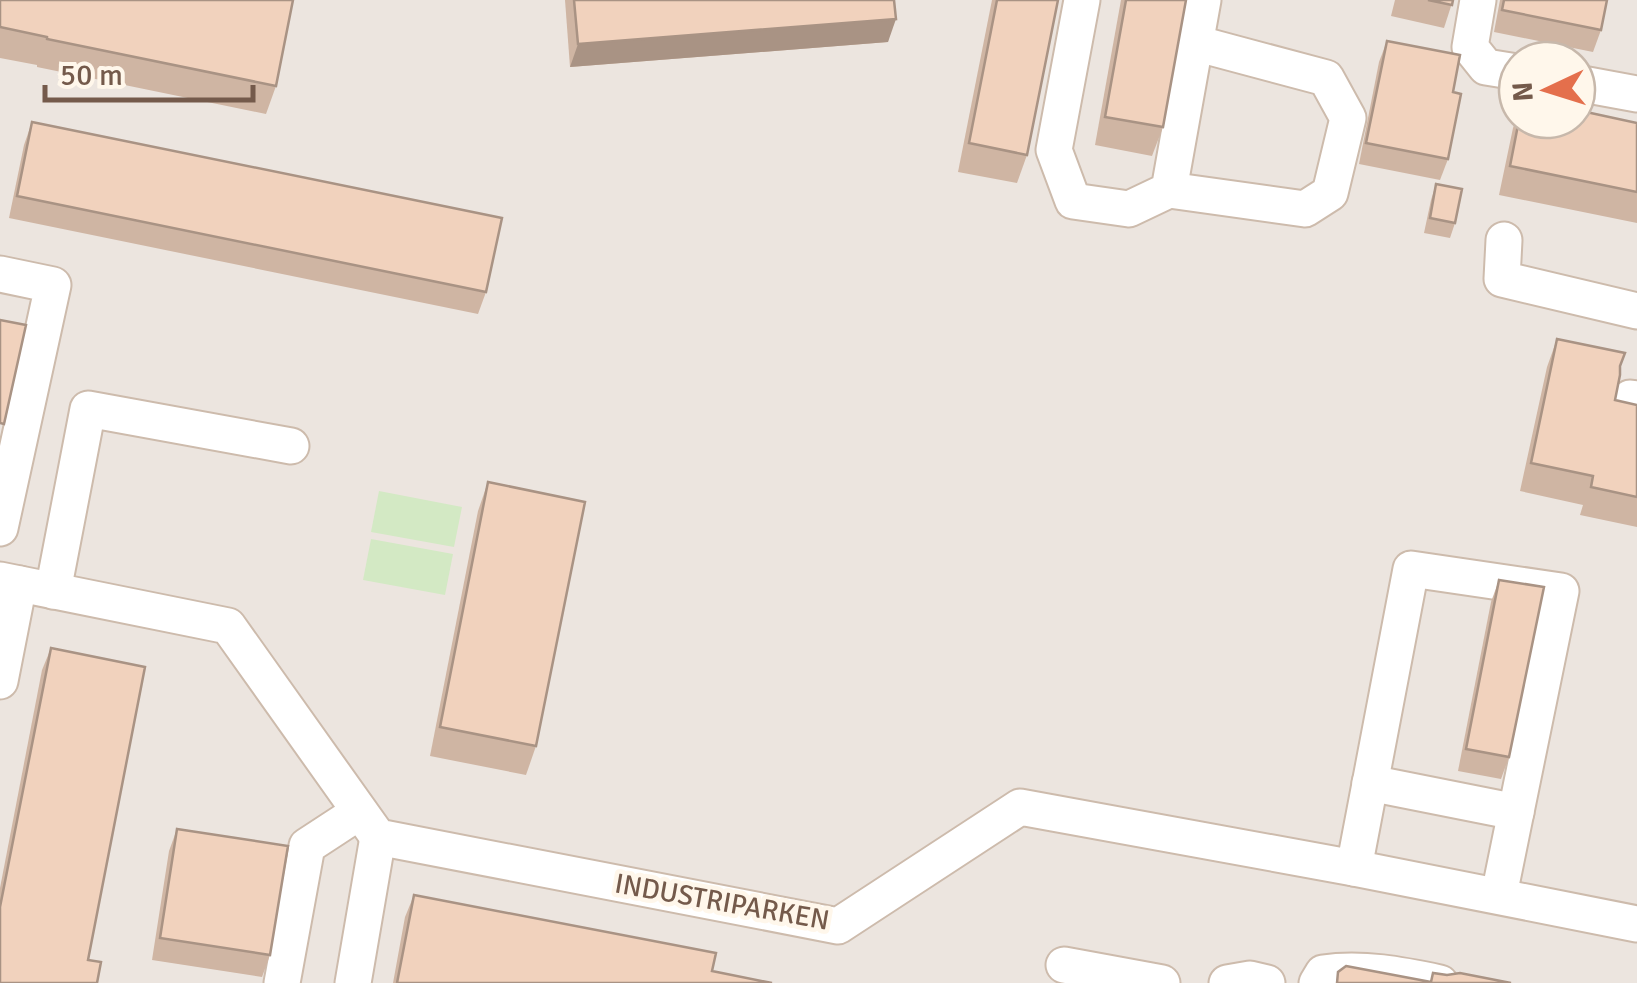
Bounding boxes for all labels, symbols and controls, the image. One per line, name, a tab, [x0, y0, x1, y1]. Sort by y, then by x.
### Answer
scale bar	[45, 40, 252, 102]
north arrow	[1497, 40, 1597, 140]
text: 50 m	[60, 57, 123, 94]
text: N	[1505, 81, 1541, 103]
street label: INDUSTRIPARKEN	[612, 866, 832, 938]

